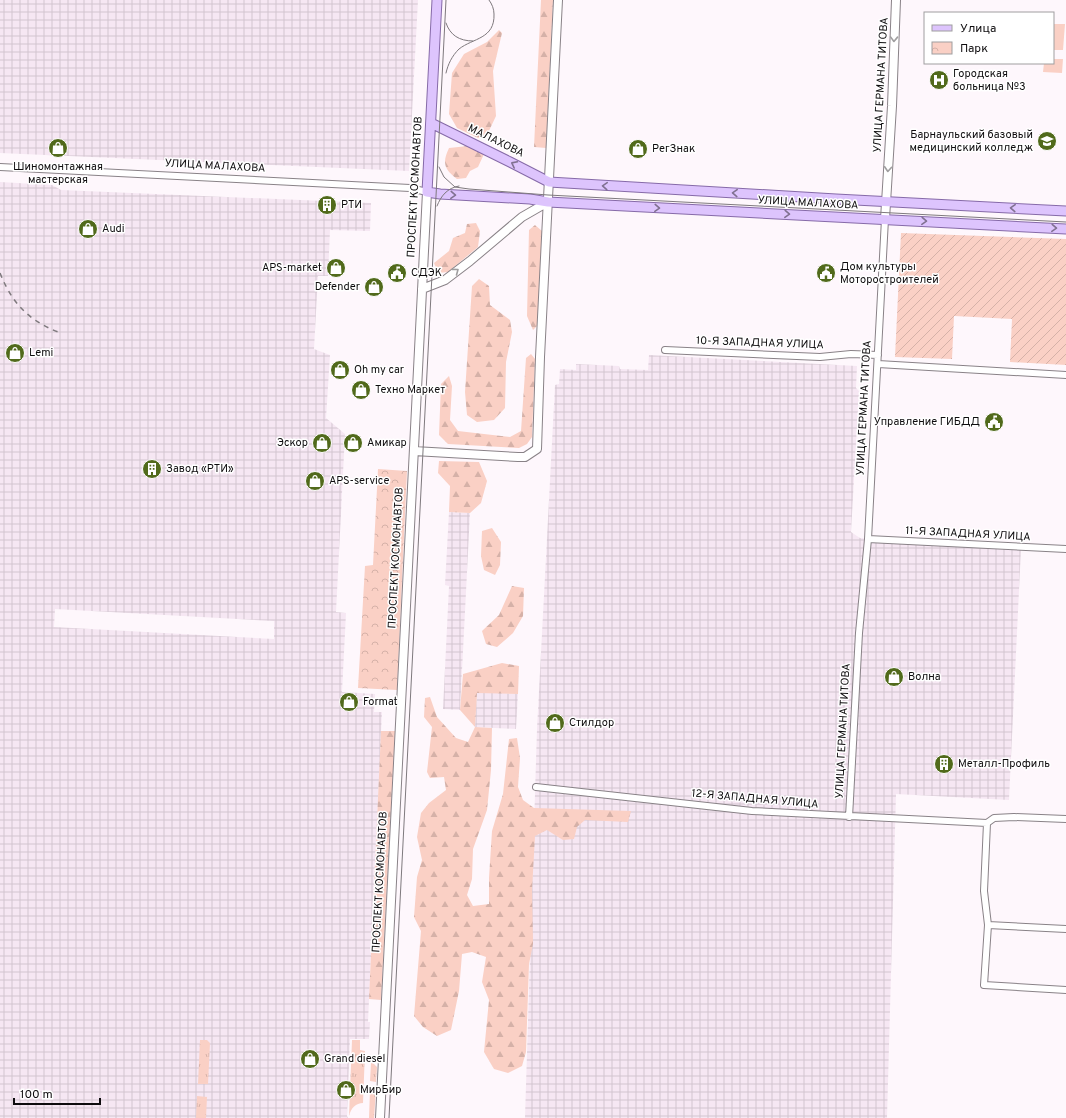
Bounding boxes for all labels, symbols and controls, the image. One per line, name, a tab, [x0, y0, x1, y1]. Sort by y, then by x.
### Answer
legend	[924, 12, 1054, 64]
street label: УЛИЦА ГЕРМАНА ТИТОВА	[870, 17, 892, 153]
text: Улица	[960, 21, 996, 37]
one-way arrow	[890, 36, 899, 42]
text: Парк	[960, 41, 988, 57]
place label: Городская больница №3	[953, 67, 1026, 94]
hospital icon: Городская больница №3	[928, 69, 950, 91]
street label: ПРОСПЕКТ КОСМОНАВТОВ	[404, 116, 426, 258]
street label: МАЛАХОВА	[466, 121, 526, 161]
place label: Барнаульский базовый медицинский колледж	[910, 128, 1033, 155]
school or university icon: Барнаульский базовый медицинский колледж	[1036, 130, 1058, 152]
shop icon: Шиномонтажная мастерская	[47, 137, 69, 159]
shop icon: РегЗнак	[627, 138, 649, 160]
place label: РегЗнак	[652, 142, 695, 156]
street label: УЛИЦА МАЛАХОВА	[164, 156, 266, 176]
place label: Шиномонтажная мастерская	[13, 160, 103, 187]
one-way arrow	[511, 161, 519, 168]
one-way arrow	[883, 166, 892, 172]
one-way arrow	[602, 181, 608, 190]
one-way arrow	[732, 189, 738, 198]
one-way arrow	[450, 191, 456, 199]
street label: УЛИЦА МАЛАХОВА	[757, 193, 859, 213]
building icon: РТИ	[316, 194, 338, 216]
place label: РТИ	[341, 198, 362, 212]
one-way arrow	[654, 204, 660, 212]
one-way arrow	[1010, 204, 1016, 213]
one-way arrow	[784, 210, 790, 219]
one-way arrow	[921, 217, 927, 226]
shop icon: Audi	[77, 218, 99, 240]
place label: Audi	[102, 222, 125, 236]
one-way arrow	[1051, 224, 1057, 232]
shop icon: АPS-market	[325, 257, 347, 279]
place label: Дом культуры Моторостроителей	[840, 260, 939, 287]
place label: АPS-market	[262, 261, 322, 275]
public building icon: СДЭК	[386, 262, 408, 284]
public building icon: Дом культуры Моторостроителей	[815, 262, 837, 284]
place label: СДЭК	[411, 266, 442, 280]
one-way arrow	[452, 269, 459, 276]
shop icon: Defender	[363, 276, 385, 298]
place label: Defender	[315, 280, 361, 294]
street label: 10-Я ЗАПАДНАЯ УЛИЦА	[696, 334, 824, 352]
street label: УЛИЦА ГЕРМАНА ТИТОВА	[853, 340, 875, 476]
shop icon: Lemi	[4, 342, 26, 364]
place label: Lemi	[29, 346, 53, 360]
shop icon: Oh my car	[329, 359, 351, 381]
place label: Oh my car	[354, 363, 405, 377]
shop icon: Техно Маркет	[350, 379, 372, 401]
place label: Техно Маркет	[375, 383, 445, 397]
public building icon: Управление ГИБДД	[983, 411, 1005, 433]
place label: Управление ГИБДД	[874, 415, 980, 429]
shop icon: Эскор	[311, 432, 333, 454]
shop icon: Амикар	[342, 432, 364, 454]
place label: Эскор	[277, 436, 308, 450]
place label: Амикар	[367, 436, 407, 450]
building icon: Завод «РТИ»	[141, 458, 163, 480]
place label: Завод «РТИ»	[166, 462, 234, 476]
shop icon: APS-service	[304, 470, 326, 492]
place label: APS-service	[329, 474, 389, 488]
street label: ПРОСПЕКТ КОСМОНАВТОВ	[385, 487, 407, 629]
street label: 11-Я ЗАПАДНАЯ УЛИЦА	[905, 524, 1031, 544]
street label: УЛИЦА ГЕРМАНА ТИТОВА	[832, 663, 854, 799]
shop icon: Волна	[883, 666, 905, 688]
place label: Волна	[908, 670, 941, 684]
shop icon: Format	[338, 691, 360, 713]
place label: Format	[363, 695, 398, 709]
shop icon: Стилдор	[544, 712, 566, 734]
place label: Стилдор	[569, 716, 614, 730]
building icon: Металл-Профиль	[933, 753, 955, 775]
place label: Металл-Профиль	[958, 757, 1050, 771]
street label: 12-Я ЗАПАДНАЯ УЛИЦА	[691, 786, 819, 812]
street label: ПРОСПЕКТ КОСМОНАВТОВ	[369, 811, 391, 953]
shop icon: Grand diesel	[299, 1048, 321, 1070]
place label: Grand diesel	[324, 1052, 385, 1066]
shop icon: МирБир	[335, 1079, 357, 1101]
scale bar	[14, 1080, 100, 1106]
place label: МирБир	[360, 1083, 402, 1097]
text: 100 m	[20, 1087, 53, 1103]

